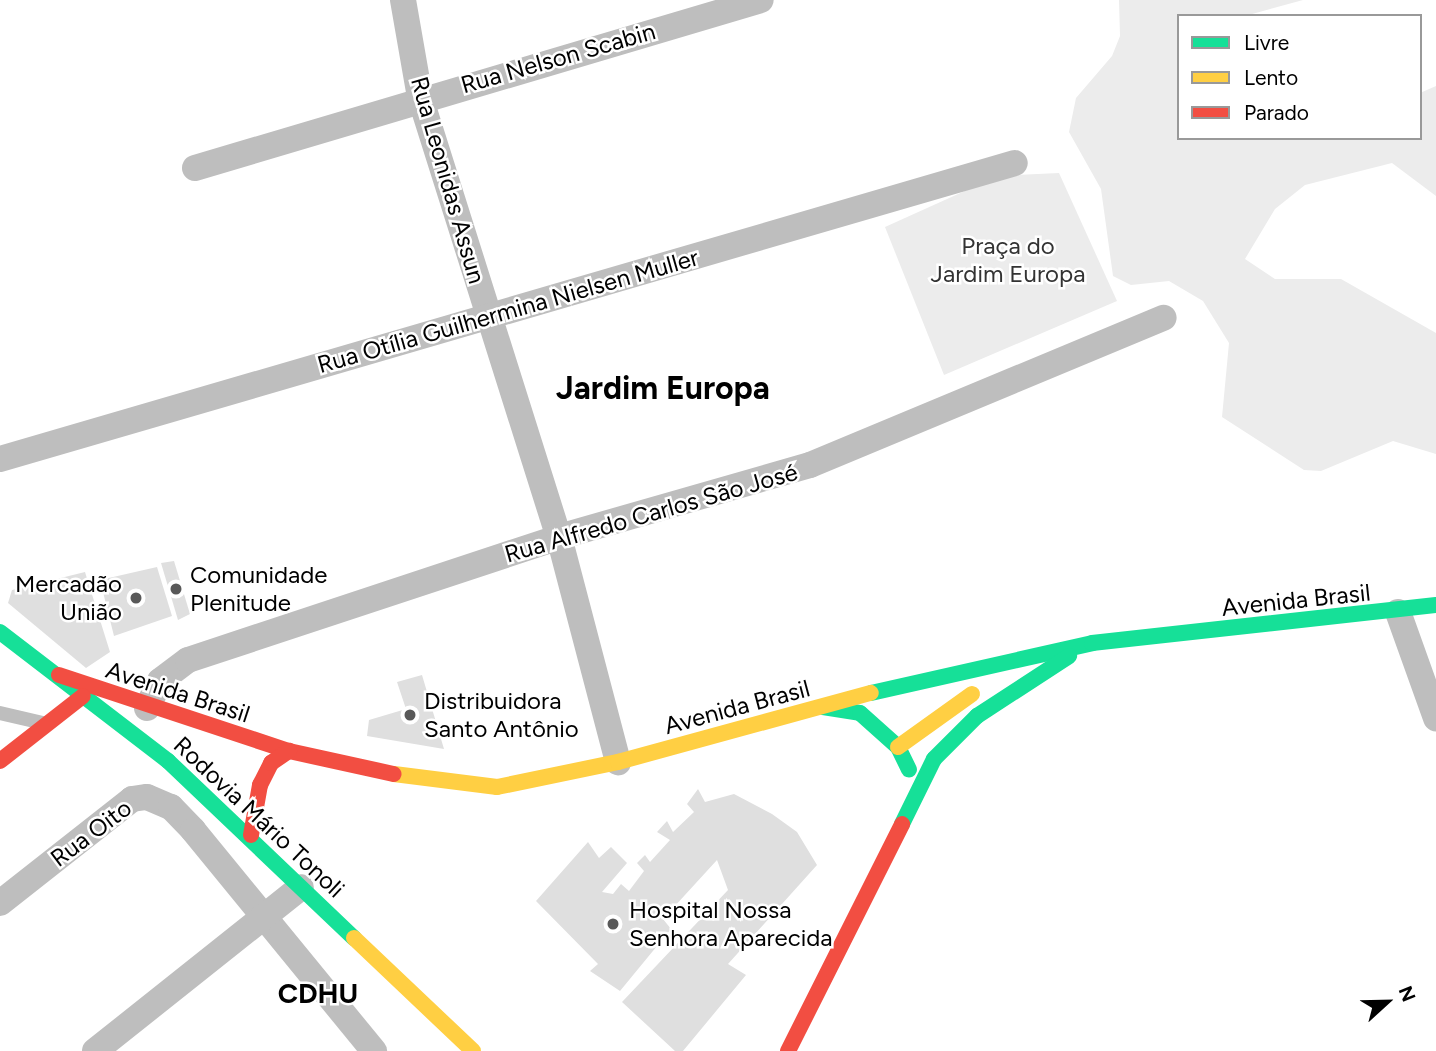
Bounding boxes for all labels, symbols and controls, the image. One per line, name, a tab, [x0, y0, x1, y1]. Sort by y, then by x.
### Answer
legend	[1177, 14, 1422, 140]
street label: Rua Nelson Scabin	[457, 16, 659, 100]
text: Livre	[1244, 30, 1289, 55]
text: Lento	[1244, 65, 1298, 90]
street label: Rua Leonidas Assun	[405, 73, 491, 287]
text: Parado	[1244, 100, 1309, 125]
park label: Praça do Jardim Europa	[931, 232, 1085, 288]
street label: Rua Otília Guilhermina Nielsen Muller	[314, 243, 702, 379]
district label: Jardim Europa	[556, 369, 770, 407]
street label: Rua Alfredo Carlos São José	[501, 457, 801, 569]
place label: Comunidade Plenitude	[190, 561, 327, 617]
place label: Mercadão União	[15, 570, 122, 626]
street label: Avenida Brasil	[1220, 578, 1372, 622]
marker: Comunidade Plenitude	[168, 581, 184, 597]
marker: Mercadão União	[128, 590, 144, 606]
street label: Avenida Brasil	[102, 655, 254, 729]
street label: Avenida Brasil	[661, 674, 813, 740]
place label: Distribuidora Santo Antônio	[424, 687, 579, 743]
marker: Distribuidora Santo Antônio	[402, 707, 418, 723]
street label: Rodovia Mário Tonoli	[168, 731, 350, 903]
street label: Rua Oito	[45, 793, 137, 873]
place label: Hospital Nossa Senhora Aparecida	[629, 896, 833, 952]
marker: Hospital Nossa Senhora Aparecida	[603, 914, 623, 934]
north arrow	[1352, 967, 1422, 1037]
district label: CDHU	[278, 976, 358, 1010]
text: N	[1394, 983, 1420, 1005]

